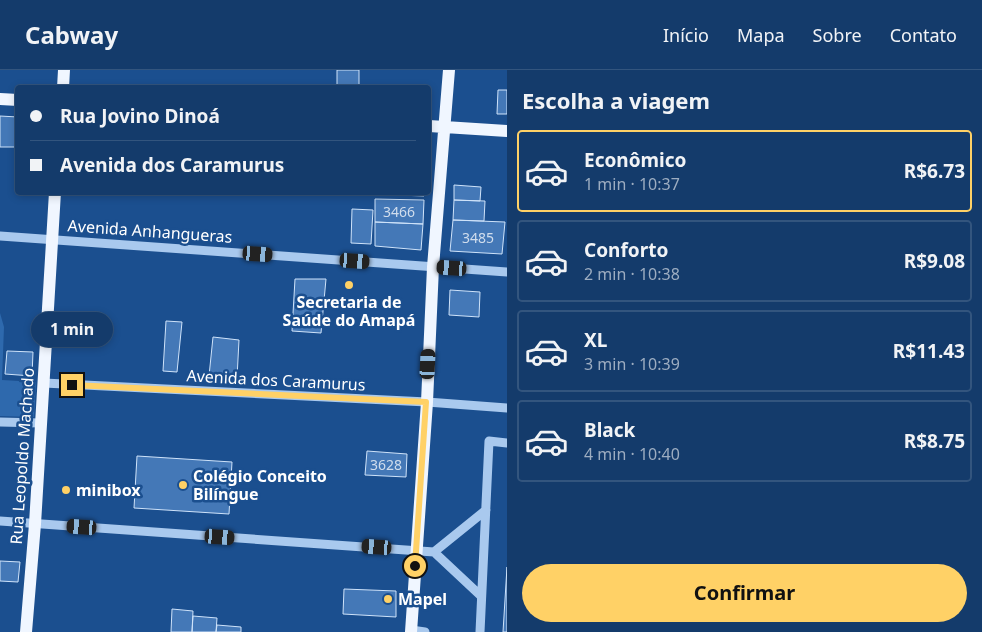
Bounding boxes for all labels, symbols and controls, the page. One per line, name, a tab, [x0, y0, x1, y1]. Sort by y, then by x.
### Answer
text: Cabway	[25, 18, 118, 51]
text: Início	[663, 23, 709, 47]
text: Mapa	[737, 23, 785, 47]
text: Sobre	[813, 23, 862, 47]
text: Contato	[890, 23, 957, 47]
text: Escolha a viagem	[522, 85, 710, 115]
text: Rua Jovino Dinoá	[60, 103, 220, 129]
text: Econômico	[584, 147, 686, 173]
icon: car	[524, 149, 569, 194]
text: Avenida dos Caramurus	[60, 152, 284, 178]
text: R$6.73	[904, 158, 965, 184]
text: 1 min · 10:37	[584, 173, 680, 195]
house number: 3466	[383, 202, 415, 221]
street label: Avenida Anhangueras	[67, 214, 233, 248]
house number: 3485	[462, 228, 494, 247]
text: Conforto	[584, 237, 668, 263]
icon: car	[524, 239, 569, 284]
car	[242, 245, 273, 263]
text: R$9.08	[904, 248, 965, 274]
car	[339, 252, 370, 270]
car	[436, 259, 467, 277]
text: 2 min · 10:38	[584, 263, 680, 285]
marker: Secretaria de Saúde do Amapá	[343, 279, 355, 291]
place label: Secretaria de Saúde do Amapá	[283, 291, 415, 331]
callout: 1 min	[31, 312, 113, 348]
text: 1 min	[50, 318, 94, 340]
text: XL	[584, 327, 607, 353]
icon: car	[524, 329, 569, 374]
text: R$11.43	[893, 338, 965, 364]
car	[419, 349, 436, 379]
text: 3 min · 10:39	[584, 353, 680, 375]
street label: Avenida dos Caramurus	[186, 364, 366, 396]
street label: Rua Leopoldo Machado	[5, 367, 39, 545]
route end	[61, 374, 83, 396]
text: Black	[584, 417, 635, 443]
icon: car	[524, 419, 569, 464]
text: R$8.75	[904, 428, 965, 454]
text: 4 min · 10:40	[584, 443, 680, 465]
house number: 3628	[370, 455, 402, 474]
place label: Colégio Conceito Bilíngue	[193, 465, 327, 505]
place label: minibox	[76, 479, 141, 501]
marker: Colégio Conceito Bilíngue	[177, 479, 189, 491]
marker: minibox	[60, 484, 72, 496]
car	[66, 518, 97, 536]
car	[204, 528, 235, 546]
car	[361, 538, 392, 556]
route start	[404, 555, 426, 577]
button: Confirmar	[522, 564, 967, 622]
place label: Mapel	[398, 588, 447, 610]
marker: Mapel	[382, 593, 394, 605]

